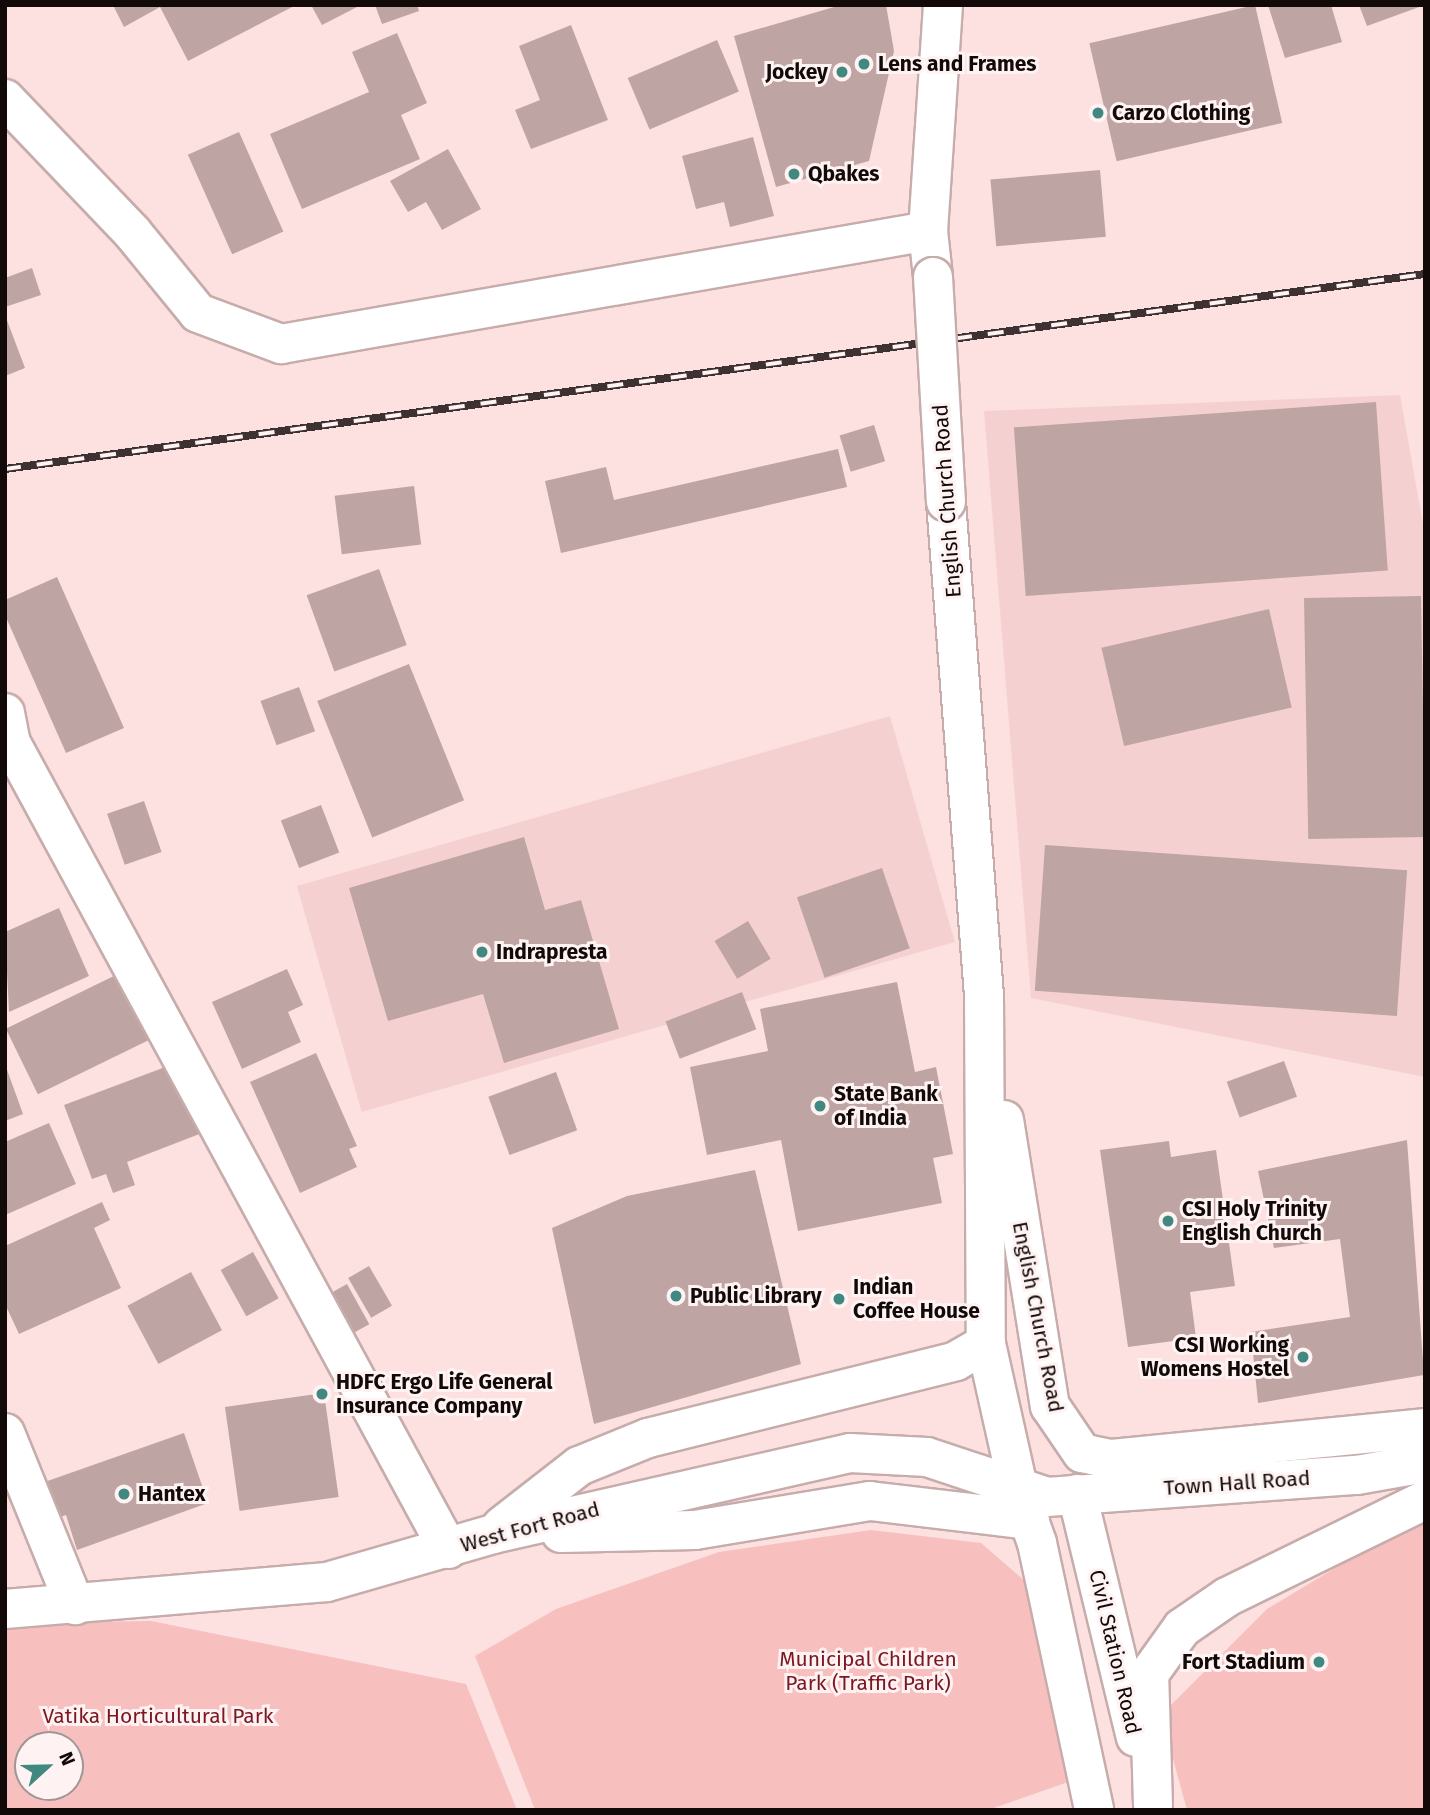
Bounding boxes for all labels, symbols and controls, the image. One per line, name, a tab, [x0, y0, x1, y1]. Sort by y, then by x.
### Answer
place label: Lens and Frames	[878, 51, 1036, 77]
marker: Lens and Frames	[856, 56, 872, 72]
place label: Jockey	[765, 59, 828, 85]
marker: Jockey	[834, 64, 850, 80]
place label: Carzo Clothing	[1112, 100, 1250, 126]
marker: Carzo Clothing	[1090, 105, 1106, 121]
place label: Qbakes	[808, 161, 879, 187]
marker: Qbakes	[786, 166, 802, 182]
street label: English Church Road	[928, 403, 966, 599]
place label: Indrapresta	[496, 939, 607, 965]
marker: Indrapresta	[474, 944, 490, 960]
place label: State Bank of India	[834, 1081, 938, 1131]
marker: State Bank of India	[812, 1098, 828, 1114]
place label: CSI Holy Trinity English Church	[1182, 1196, 1327, 1246]
marker: CSI Holy Trinity English Church	[1160, 1213, 1176, 1229]
street label: English Church Road	[1007, 1219, 1069, 1415]
place label: Indian Coffee House	[853, 1274, 980, 1324]
place label: Public Library	[690, 1283, 822, 1309]
marker: Public Library	[668, 1288, 684, 1304]
marker: Indian Coffee House	[831, 1291, 847, 1307]
place label: CSI Working Womens Hostel	[1141, 1332, 1289, 1382]
marker: CSI Working Womens Hostel	[1295, 1349, 1311, 1365]
place label: HDFC Ergo Life General Insurance Company	[336, 1369, 552, 1419]
marker: HDFC Ergo Life General Insurance Company	[314, 1386, 330, 1402]
street label: Town Hall Road	[1163, 1465, 1311, 1501]
place label: Hantex	[138, 1481, 205, 1507]
marker: Hantex	[116, 1486, 132, 1502]
street label: West Fort Road	[458, 1496, 602, 1558]
street label: Civil Station Road	[1084, 1567, 1146, 1737]
park label: Municipal Children Park (Traffic Park)	[779, 1646, 957, 1696]
place label: Fort Stadium	[1182, 1649, 1305, 1675]
marker: Fort Stadium	[1311, 1654, 1327, 1670]
park label: Vatika Horticultural Park	[43, 1703, 273, 1729]
north arrow	[14, 1731, 84, 1801]
text: N	[54, 1749, 80, 1769]

